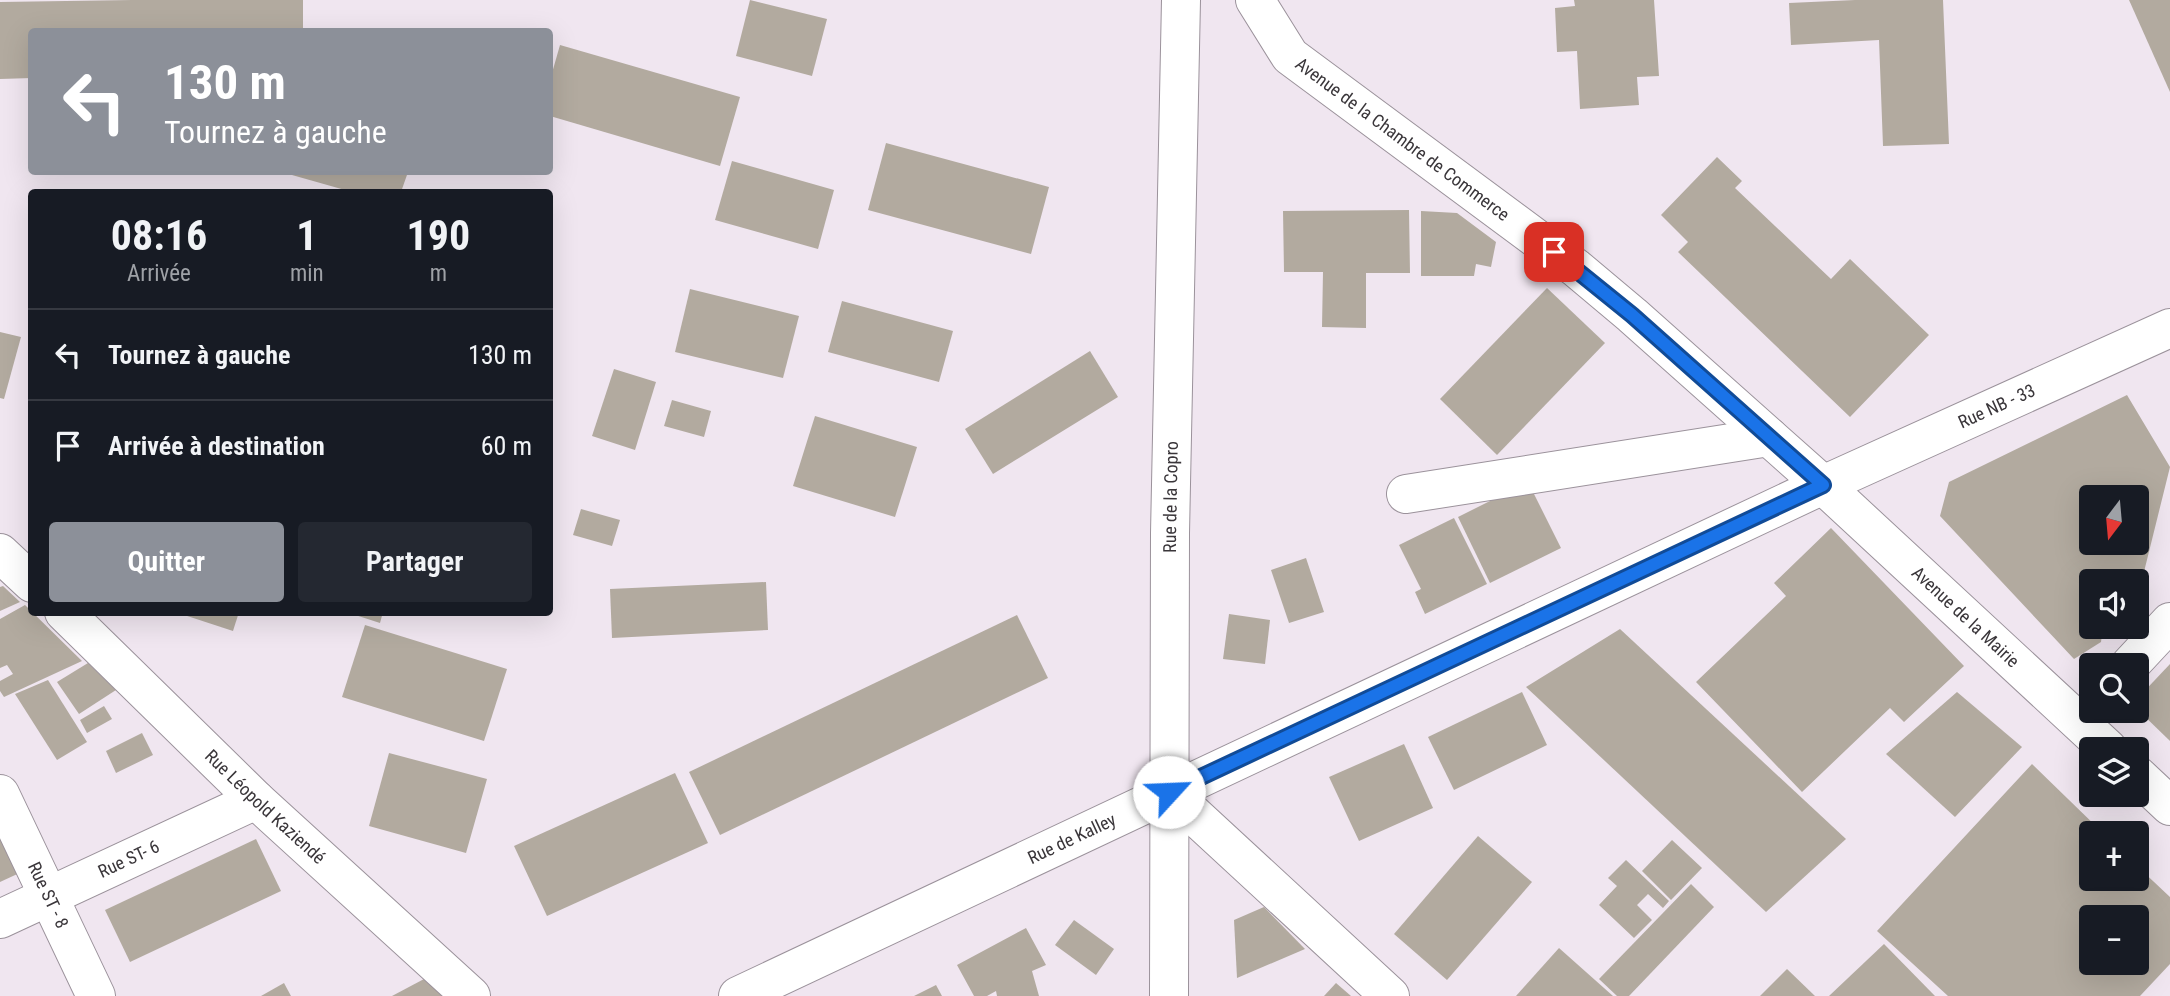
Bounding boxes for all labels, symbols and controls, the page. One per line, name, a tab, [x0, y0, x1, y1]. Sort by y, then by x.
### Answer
street label: Avenue de la Chambre de Commerce	[1292, 53, 1514, 225]
text: 130 m	[164, 54, 286, 111]
icon: left	[49, 56, 140, 147]
text: Tournez à gauche	[164, 113, 387, 151]
text: 08:16	[111, 211, 207, 260]
text: 1	[296, 211, 317, 260]
text: 190	[406, 211, 470, 260]
pin	[1524, 222, 1584, 282]
icon: arrive	[1535, 233, 1573, 271]
text: Arrivée	[127, 260, 191, 287]
text: min	[290, 260, 324, 287]
text: m	[430, 260, 447, 287]
icon: left	[49, 336, 87, 374]
text: Tournez à gauche	[108, 340, 290, 370]
text: 130 m	[468, 340, 532, 370]
street label: Rue NB - 33	[1955, 379, 2038, 432]
icon: arrive	[49, 427, 87, 465]
text: Arrivée à destination	[108, 431, 325, 461]
text: 60 m	[481, 431, 532, 461]
street label: Rue de la Copro	[1159, 441, 1182, 553]
north arrow	[2079, 485, 2149, 555]
map controls	[2079, 485, 2149, 975]
button: Quitter	[49, 522, 284, 602]
button: Partager	[298, 522, 532, 602]
street label: Avenue de la Mairie	[1908, 562, 2024, 671]
button: sound	[2079, 569, 2149, 639]
button: search	[2079, 653, 2149, 723]
button: layers	[2079, 737, 2149, 807]
street label: Rue Léopold Kaziendé	[201, 745, 330, 868]
position arrow	[1132, 755, 1206, 829]
street label: Rue de Kalley	[1024, 808, 1119, 868]
button: +	[2079, 821, 2149, 891]
street label: Rue ST- 6	[95, 835, 162, 882]
street label: Rue ST - 8	[24, 858, 73, 931]
button: −	[2079, 905, 2149, 975]

